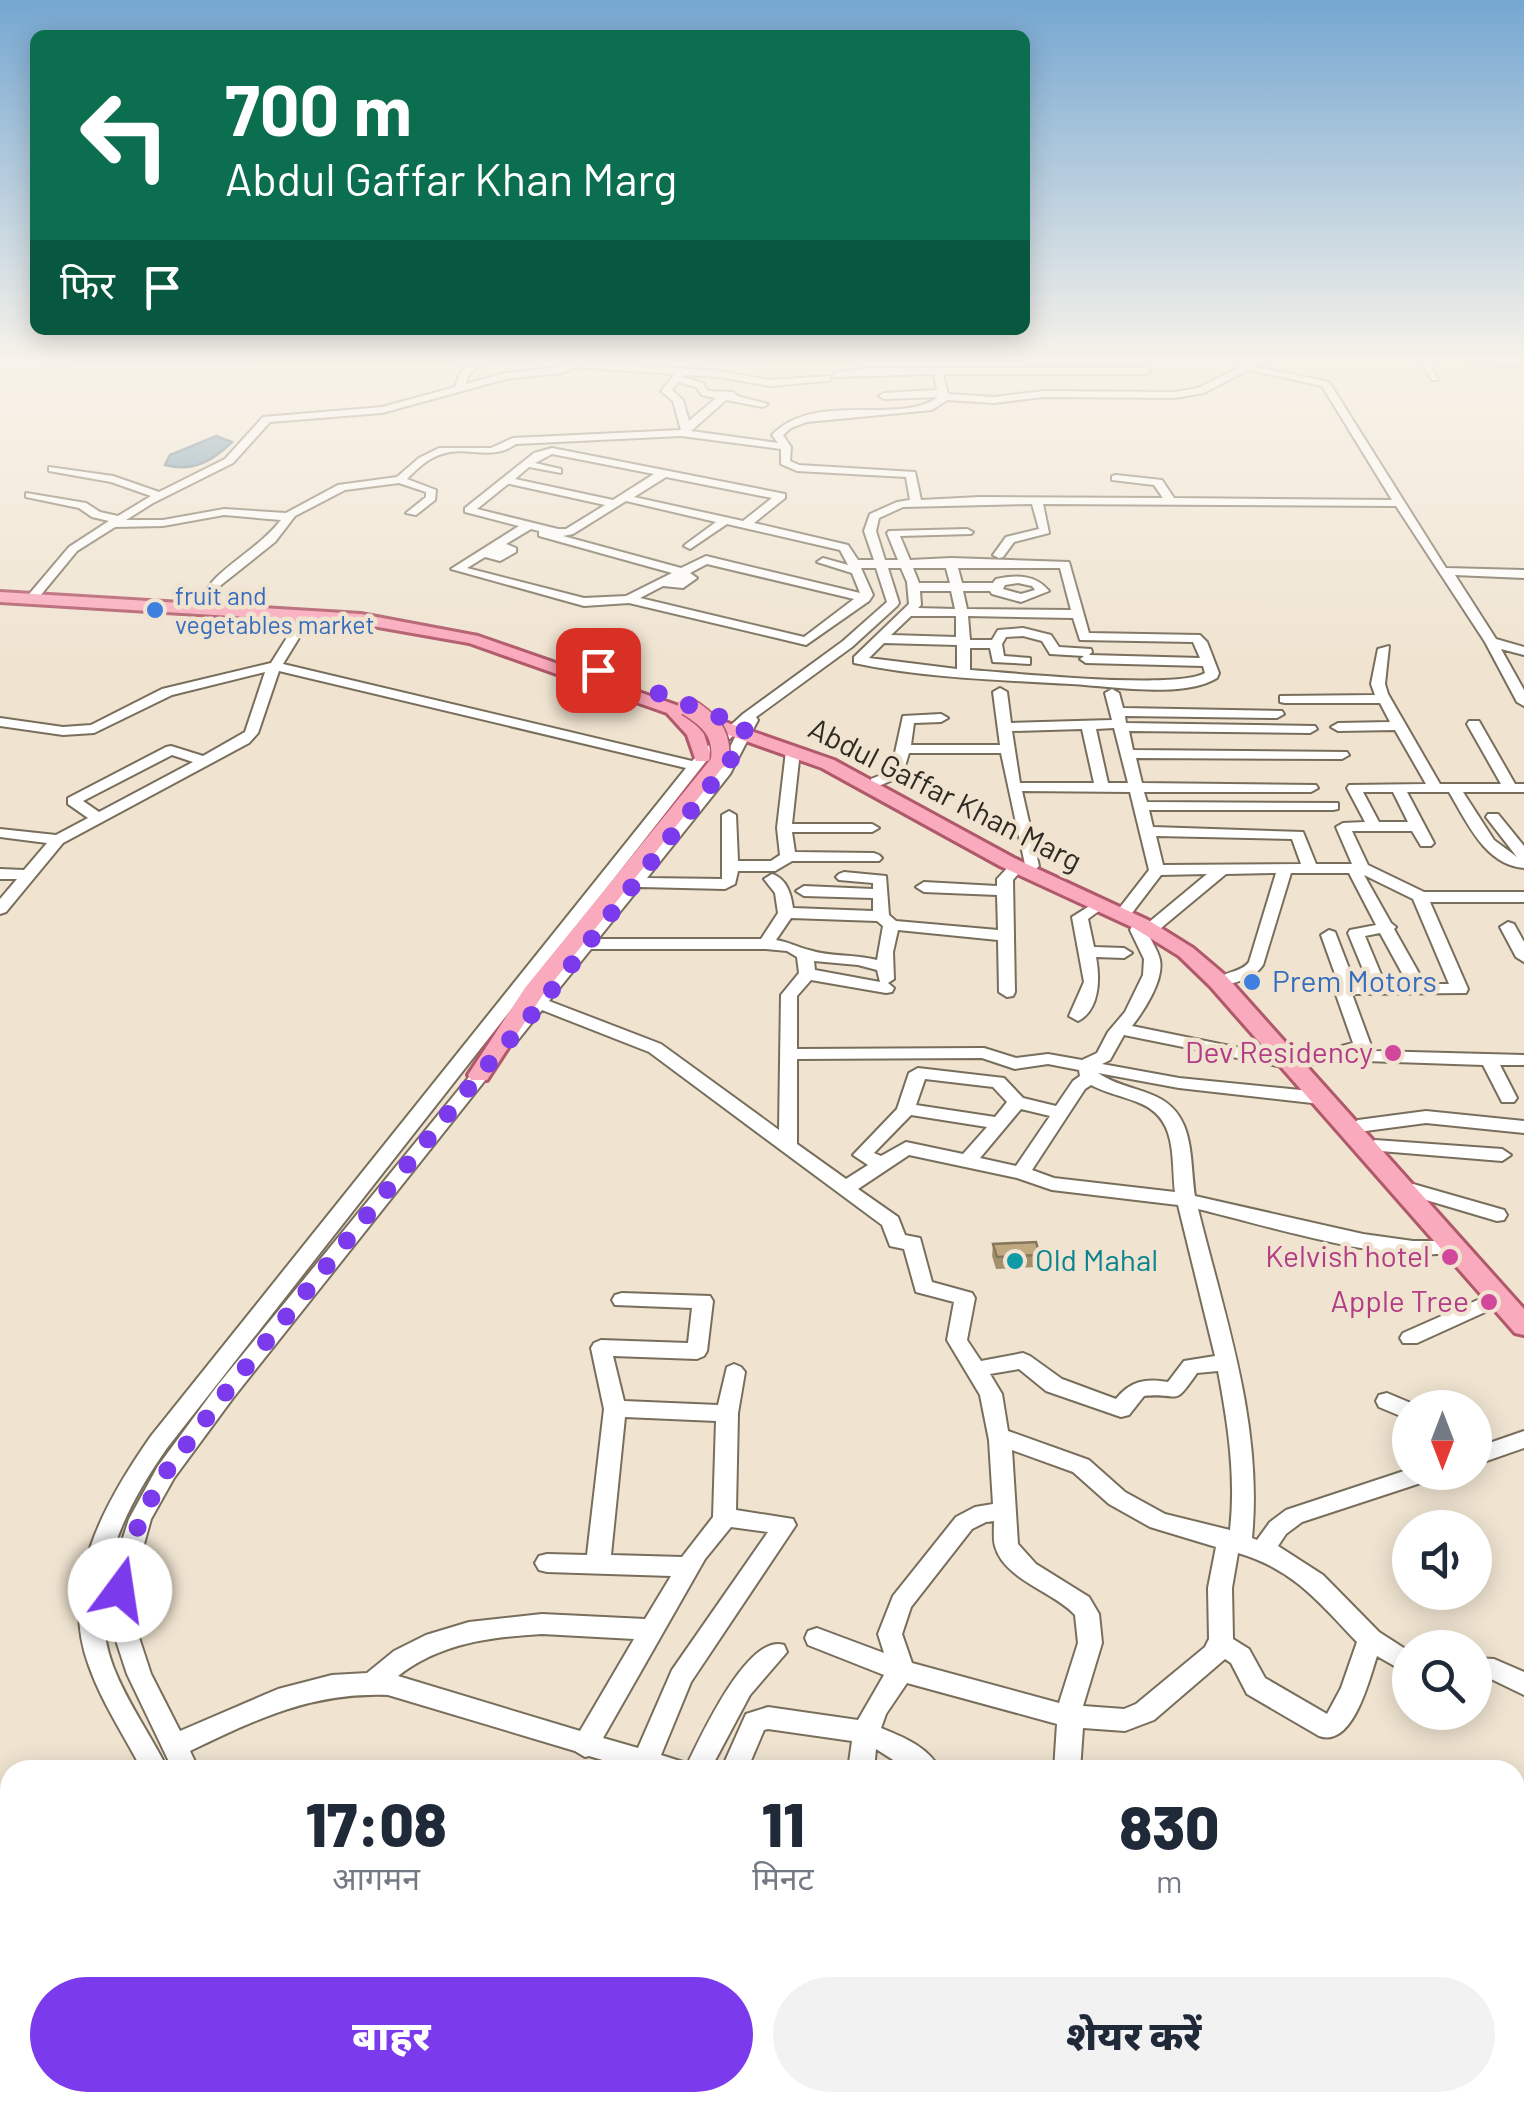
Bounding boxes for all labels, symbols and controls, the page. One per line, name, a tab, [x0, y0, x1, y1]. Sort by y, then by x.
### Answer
text: 700 m	[225, 66, 412, 150]
icon: left	[60, 70, 190, 200]
text: Abdul Gaffar Khan Marg	[225, 151, 677, 205]
icon: arrive	[135, 260, 190, 315]
text: फिर	[60, 261, 115, 307]
place label: fruit and vegetables market	[175, 580, 375, 639]
marker: fruit and vegetables market	[144, 599, 166, 621]
pin	[556, 628, 641, 713]
icon: arrive	[571, 643, 626, 698]
street label: Abdul Gaffar Khan Marg	[803, 709, 1088, 878]
place label: Prem Motors	[1272, 962, 1437, 998]
marker: Prem Motors	[1241, 971, 1263, 993]
place label: Dev Residency	[1185, 1033, 1373, 1069]
marker: Dev Residency	[1382, 1042, 1404, 1064]
place label: Kelvish hotel	[1265, 1237, 1430, 1273]
place label: Old Mahal	[1035, 1241, 1158, 1277]
marker: Kelvish hotel	[1439, 1246, 1461, 1268]
marker: Old Mahal	[1004, 1250, 1026, 1272]
place label: Apple Tree	[1331, 1282, 1469, 1318]
marker: Apple Tree	[1478, 1291, 1500, 1313]
north arrow	[1392, 1390, 1492, 1490]
map controls	[1392, 1390, 1492, 1730]
button: sound	[1392, 1510, 1492, 1610]
position arrow	[68, 1538, 172, 1642]
button: search	[1392, 1630, 1492, 1730]
text: 17:08	[306, 1787, 447, 1859]
text: 11	[761, 1787, 805, 1859]
text: 830	[1119, 1790, 1219, 1862]
text: आगमन	[332, 1858, 420, 1896]
text: मिनट	[752, 1858, 814, 1896]
text: m	[1156, 1861, 1183, 1899]
button: बाहर	[30, 1977, 753, 2092]
button: शेयर करें	[773, 1977, 1495, 2092]

